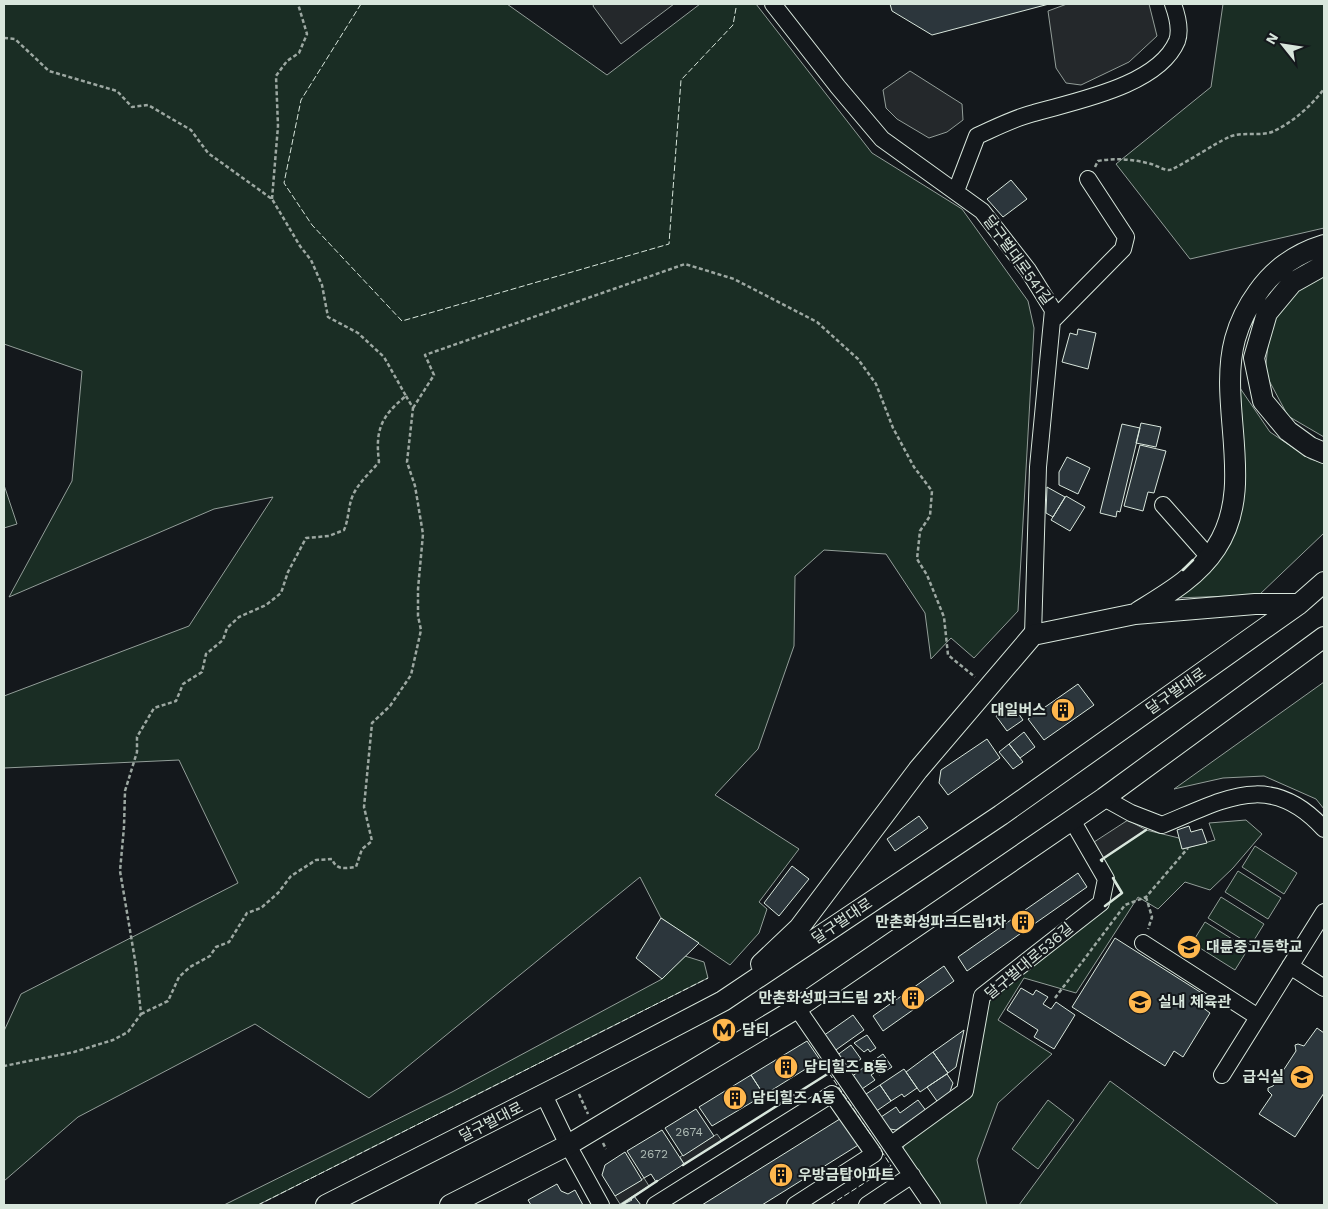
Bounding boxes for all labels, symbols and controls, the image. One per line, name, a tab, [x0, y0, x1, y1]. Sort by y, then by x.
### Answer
north arrow	[1258, 20, 1308, 70]
text: N	[1262, 30, 1281, 47]
street label: 달구벌대로541길	[979, 212, 1057, 308]
street label: 달구벌대로	[1143, 664, 1209, 718]
building icon: 대일버스	[1050, 697, 1076, 723]
place label: 대일버스	[991, 701, 1046, 719]
street label: 달구벌대로	[808, 894, 876, 948]
building icon: 만촌화성파크드림1차	[1010, 909, 1036, 935]
place label: 만촌화성파크드림1차	[875, 913, 1006, 931]
street label: 달구벌대로536길	[981, 919, 1077, 1003]
school or university icon: 대륜중고등학교	[1176, 934, 1202, 960]
place label: 대륜중고등학교	[1206, 938, 1303, 956]
building icon: 만촌화성파크드림 2차	[900, 985, 926, 1011]
place label: 만촌화성파크드림 2차	[759, 989, 896, 1007]
school or university icon: 실내 체육관	[1127, 989, 1153, 1015]
place label: 실내 체육관	[1158, 993, 1231, 1011]
metro station icon: 담티	[711, 1017, 737, 1043]
place label: 담티	[742, 1021, 770, 1039]
building icon: 담티힐즈 B동	[773, 1054, 799, 1080]
place label: 담티힐즈 B동	[804, 1058, 888, 1076]
school or university icon: 급식실	[1289, 1064, 1315, 1090]
place label: 급식실	[1243, 1068, 1284, 1086]
building icon: 담티힐즈 A동	[722, 1085, 748, 1111]
place label: 담티힐즈 A동	[752, 1089, 836, 1107]
street label: 달구벌대로	[456, 1098, 526, 1146]
house number: 2674	[675, 1125, 703, 1139]
house number: 2672	[640, 1147, 668, 1161]
building icon: 우방금탑아파트	[768, 1162, 794, 1188]
place label: 우방금탑아파트	[798, 1166, 895, 1184]

